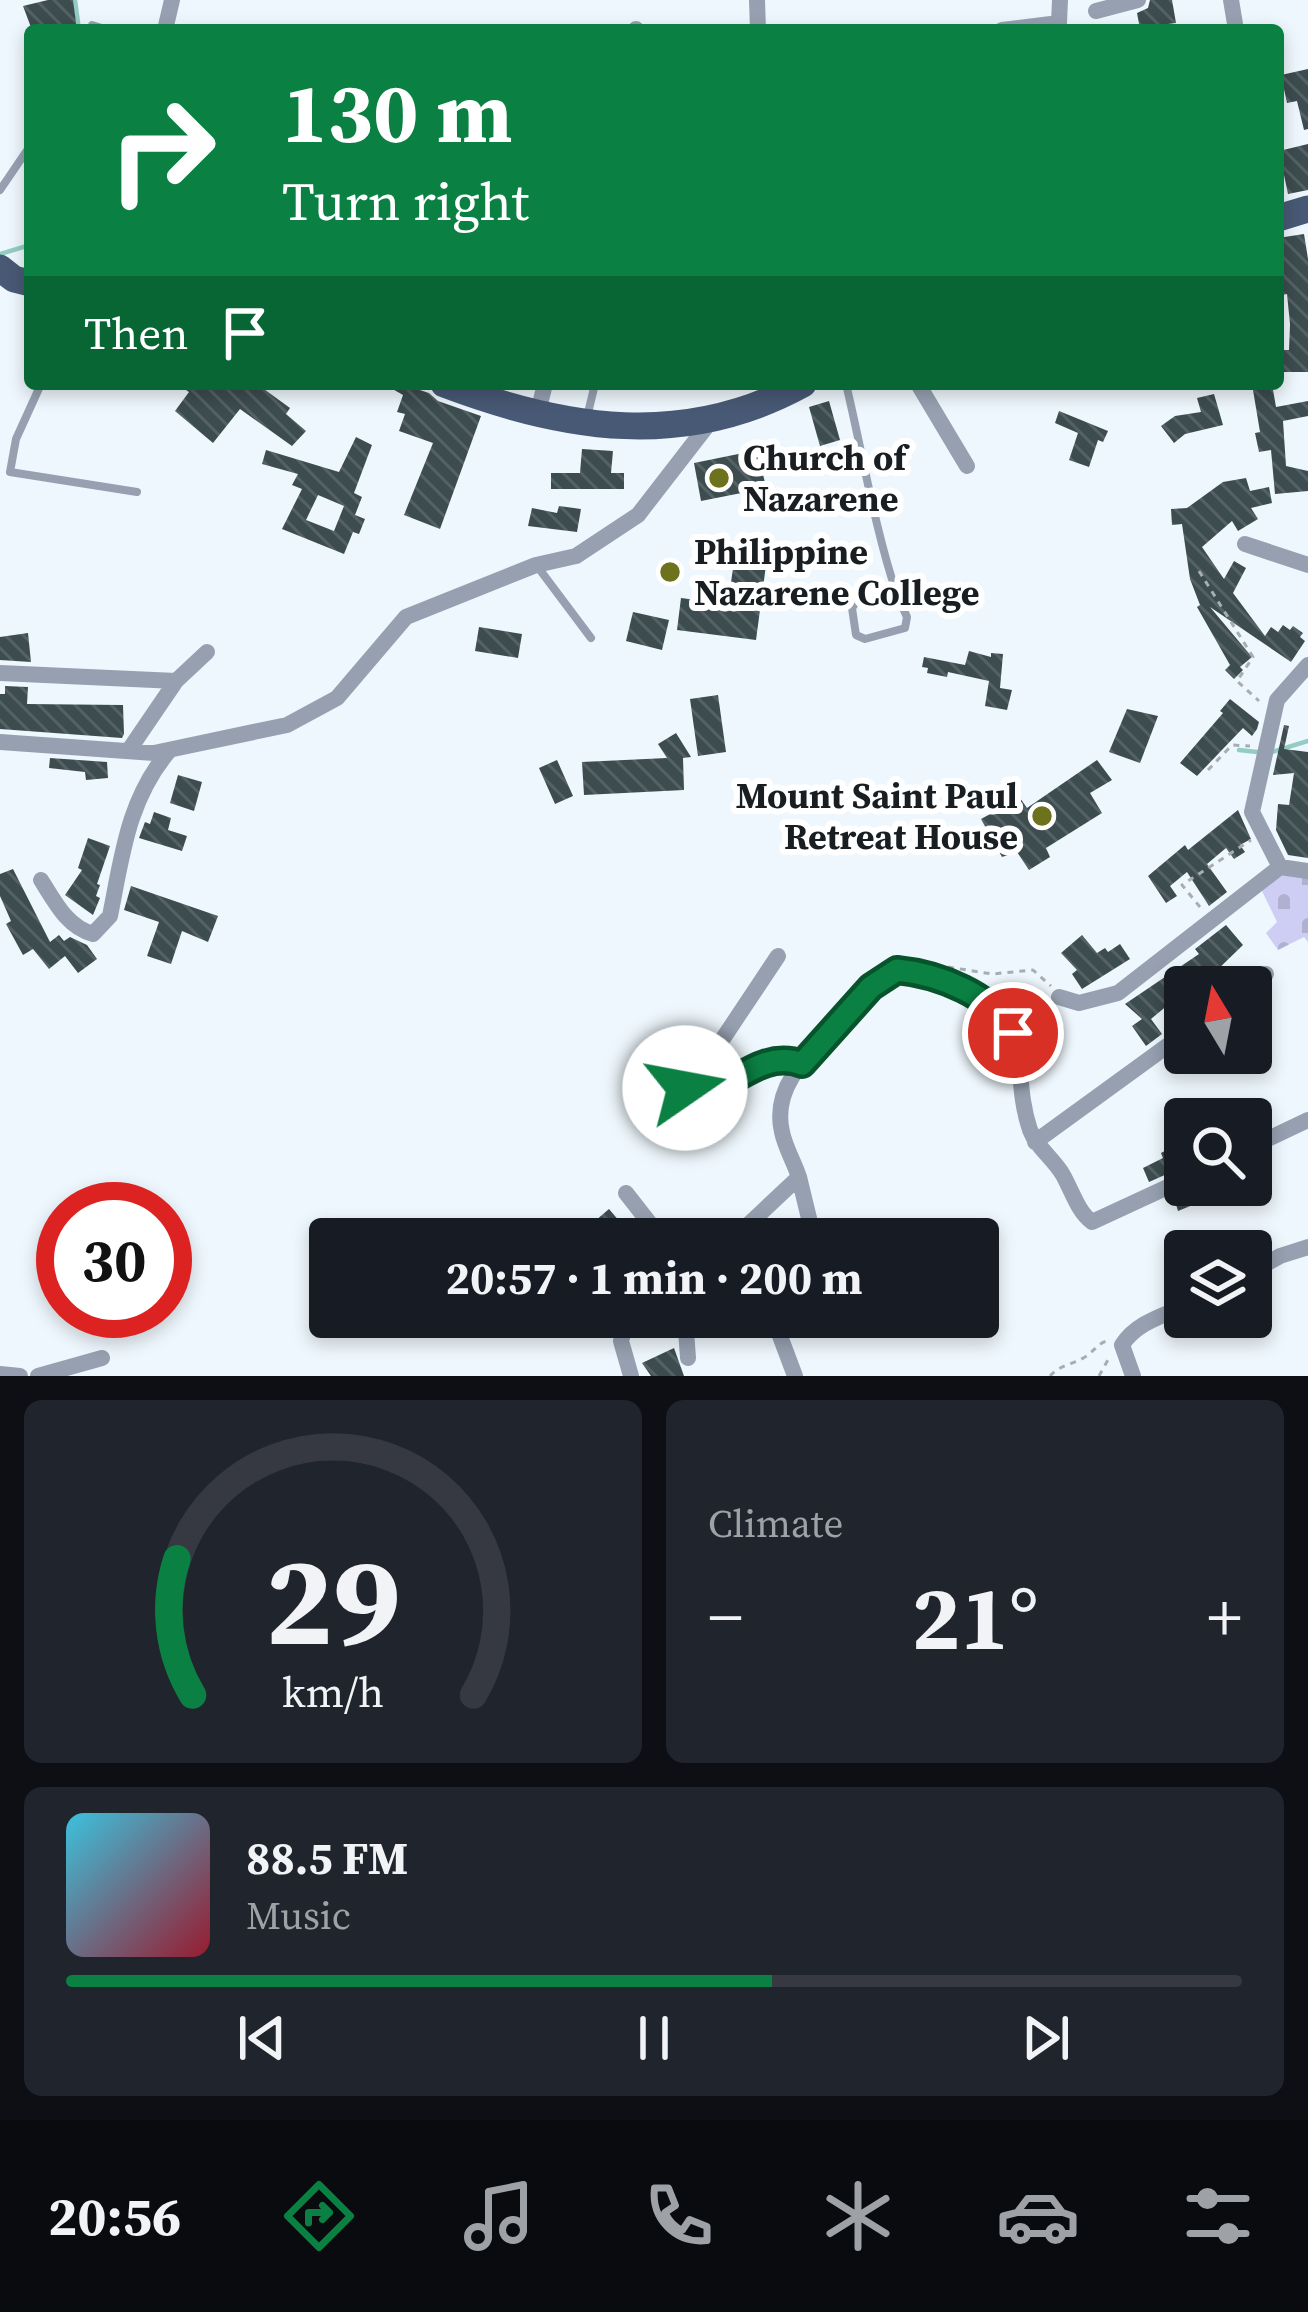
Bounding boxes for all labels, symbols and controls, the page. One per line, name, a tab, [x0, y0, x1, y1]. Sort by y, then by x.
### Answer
text: 130 m	[282, 55, 513, 170]
icon: right	[84, 72, 240, 228]
text: Turn right	[282, 164, 529, 238]
icon: arrive	[212, 300, 278, 366]
text: Then	[84, 302, 188, 364]
place label: Church of Nazarene	[743, 433, 910, 523]
marker: Church of Nazarene	[706, 465, 732, 491]
place label: Philippine Nazarene College	[694, 527, 980, 617]
marker: Philippine Nazarene College	[657, 559, 683, 585]
place label: Mount Saint Paul Retreat House	[736, 771, 1018, 861]
marker: Mount Saint Paul Retreat House	[1029, 803, 1055, 829]
north arrow	[1164, 966, 1272, 1074]
map controls	[1164, 966, 1272, 1338]
pin	[962, 982, 1064, 1084]
icon: arrive	[980, 1000, 1046, 1066]
position arrow	[622, 1025, 748, 1151]
button: search	[1164, 1098, 1272, 1206]
speed limit sign: 30	[36, 1182, 192, 1338]
button: layers	[1164, 1230, 1272, 1338]
text: 20:57 · 1 min · 200 m	[446, 1247, 862, 1309]
text: Climate	[708, 1497, 843, 1550]
text: 29	[265, 1515, 401, 1686]
text: 21°	[911, 1556, 1039, 1679]
text: −	[708, 1572, 743, 1662]
text: +	[1207, 1572, 1242, 1662]
text: km/h	[282, 1662, 384, 1720]
text: 88.5 FM	[246, 1827, 408, 1889]
text: Music	[246, 1889, 351, 1942]
icon: previous	[229, 2005, 295, 2071]
icon: pause	[621, 2005, 687, 2071]
icon: next	[1013, 2005, 1079, 2071]
icon: directions	[277, 2174, 361, 2258]
icon: music	[457, 2174, 541, 2258]
icon: phone	[637, 2174, 721, 2258]
icon: climate	[816, 2174, 900, 2258]
icon: car	[996, 2174, 1080, 2258]
icon: filters	[1176, 2174, 1260, 2258]
text: 20:56	[48, 2179, 181, 2253]

